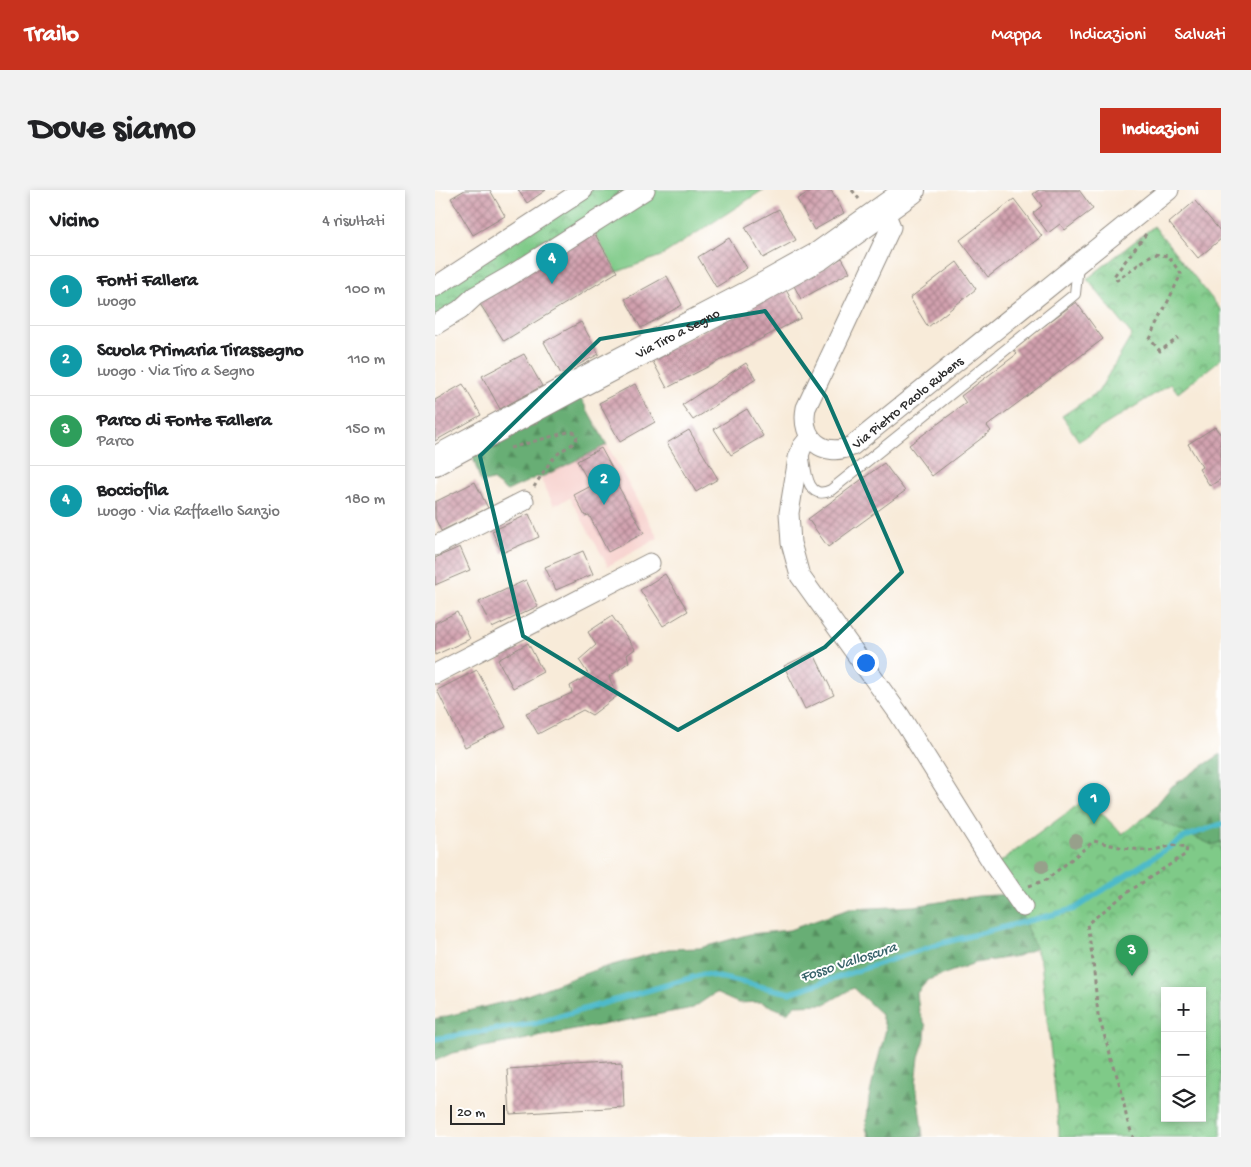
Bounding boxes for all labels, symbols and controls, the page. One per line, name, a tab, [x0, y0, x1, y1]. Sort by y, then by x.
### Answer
text: Trailo	[25, 21, 79, 50]
text: Mappa	[991, 25, 1041, 46]
text: Indicazioni	[1069, 25, 1147, 46]
text: Salvati	[1175, 25, 1226, 46]
button: Indicazioni	[1100, 108, 1221, 153]
text: Dove siamo	[30, 110, 196, 151]
text: Vicino	[50, 210, 99, 235]
text: 4 risultati	[322, 213, 385, 232]
pin: 4	[536, 243, 568, 284]
text: Fonti Fallera	[97, 270, 198, 293]
text: 1	[63, 281, 69, 300]
text: 100 m	[345, 281, 385, 300]
text: Luogo	[97, 293, 136, 312]
street label: Via Tiro a Segno	[632, 306, 723, 364]
text: Scuola Primaria Tirassegno	[97, 340, 304, 363]
text: 2	[62, 351, 70, 370]
text: 110 m	[348, 351, 385, 370]
street label: Via Pietro Paolo Rubens	[849, 353, 968, 454]
text: Luogo · Via Tiro a Segno	[97, 363, 254, 382]
text: Parco di Fonte Fallera	[97, 410, 272, 433]
text: 3	[62, 421, 70, 440]
text: 150 m	[346, 421, 385, 440]
text: Parco	[97, 433, 134, 452]
pin: 2	[588, 464, 620, 505]
text: Bocciofila	[97, 480, 168, 503]
text: 4	[62, 491, 70, 510]
text: 180 m	[346, 491, 385, 510]
text: Luogo · Via Raffaello Sanzio	[97, 503, 280, 522]
your location	[853, 650, 879, 676]
pin: 1	[1078, 783, 1110, 824]
pin: 3	[1116, 935, 1148, 976]
water label: Fosso Valloscura	[798, 938, 901, 987]
map controls	[1161, 987, 1206, 1122]
button: +	[1161, 987, 1206, 1032]
button: −	[1161, 1032, 1206, 1077]
button: layers	[1161, 1077, 1206, 1122]
scale bar	[450, 1102, 505, 1125]
text: 20 m	[457, 1105, 485, 1122]

